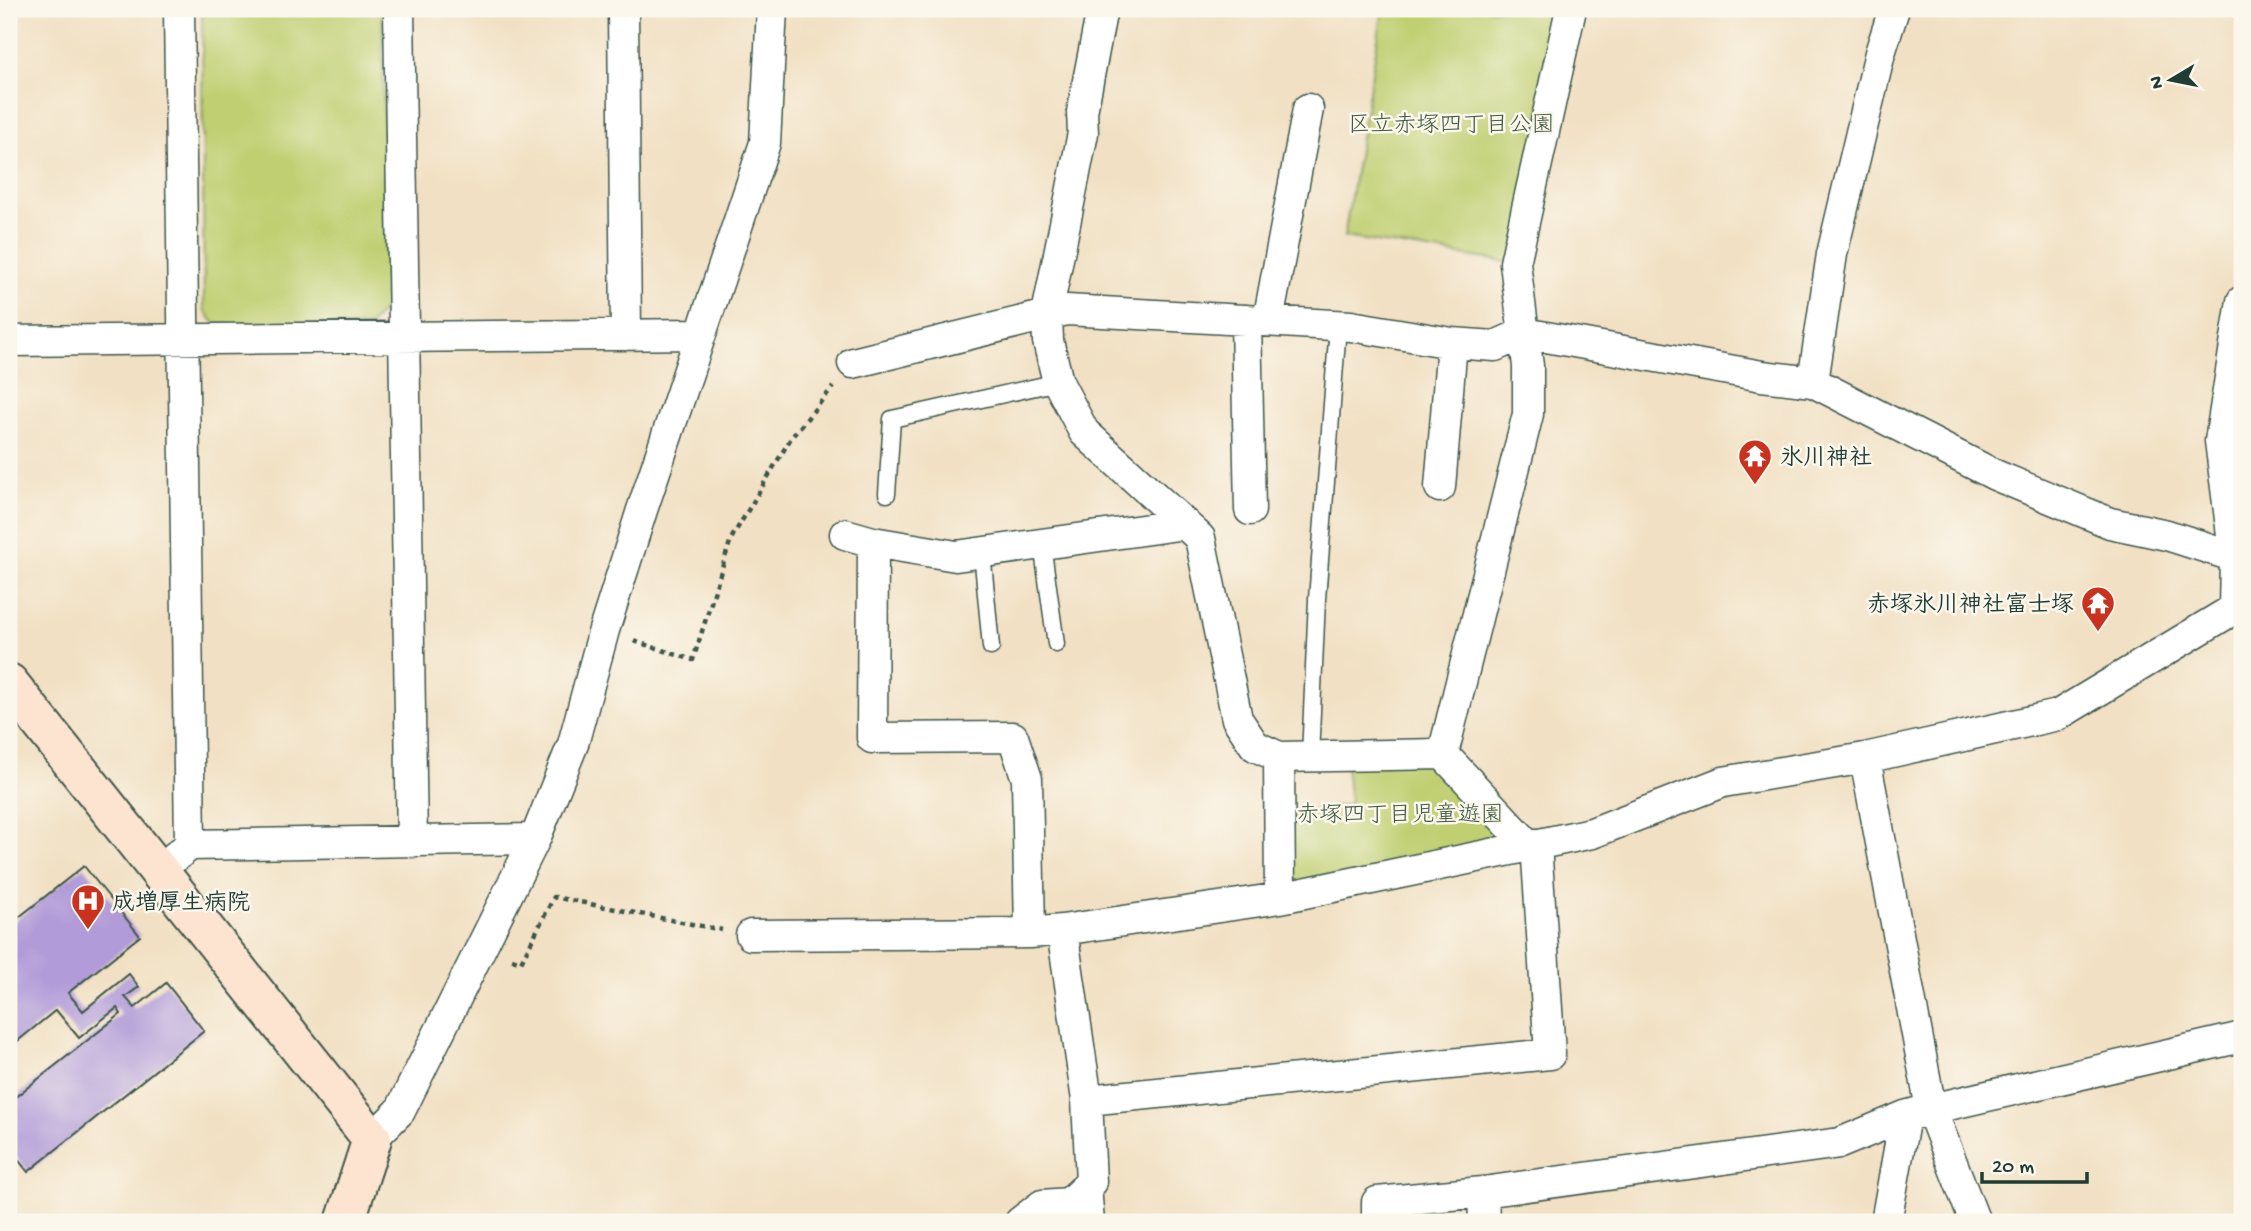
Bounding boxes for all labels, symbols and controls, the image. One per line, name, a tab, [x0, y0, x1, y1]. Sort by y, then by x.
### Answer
north arrow	[2136, 46, 2206, 116]
text: N	[2145, 74, 2170, 90]
park label: 区立赤塚四丁目公園	[1348, 112, 1555, 140]
temple icon: 氷川神社	[1736, 437, 1774, 486]
place label: 氷川神社	[1780, 445, 1872, 473]
temple icon: 赤塚氷川神社富士塚	[2079, 584, 2117, 633]
place label: 赤塚氷川神社富士塚	[1867, 592, 2074, 620]
park label: 赤塚四丁目児童遊園	[1297, 802, 1504, 830]
hospital icon: 成増厚生病院	[69, 882, 107, 931]
place label: 成増厚生病院	[112, 890, 250, 918]
scale bar	[1982, 1140, 2086, 1184]
text: 20 m	[1992, 1156, 2034, 1181]

